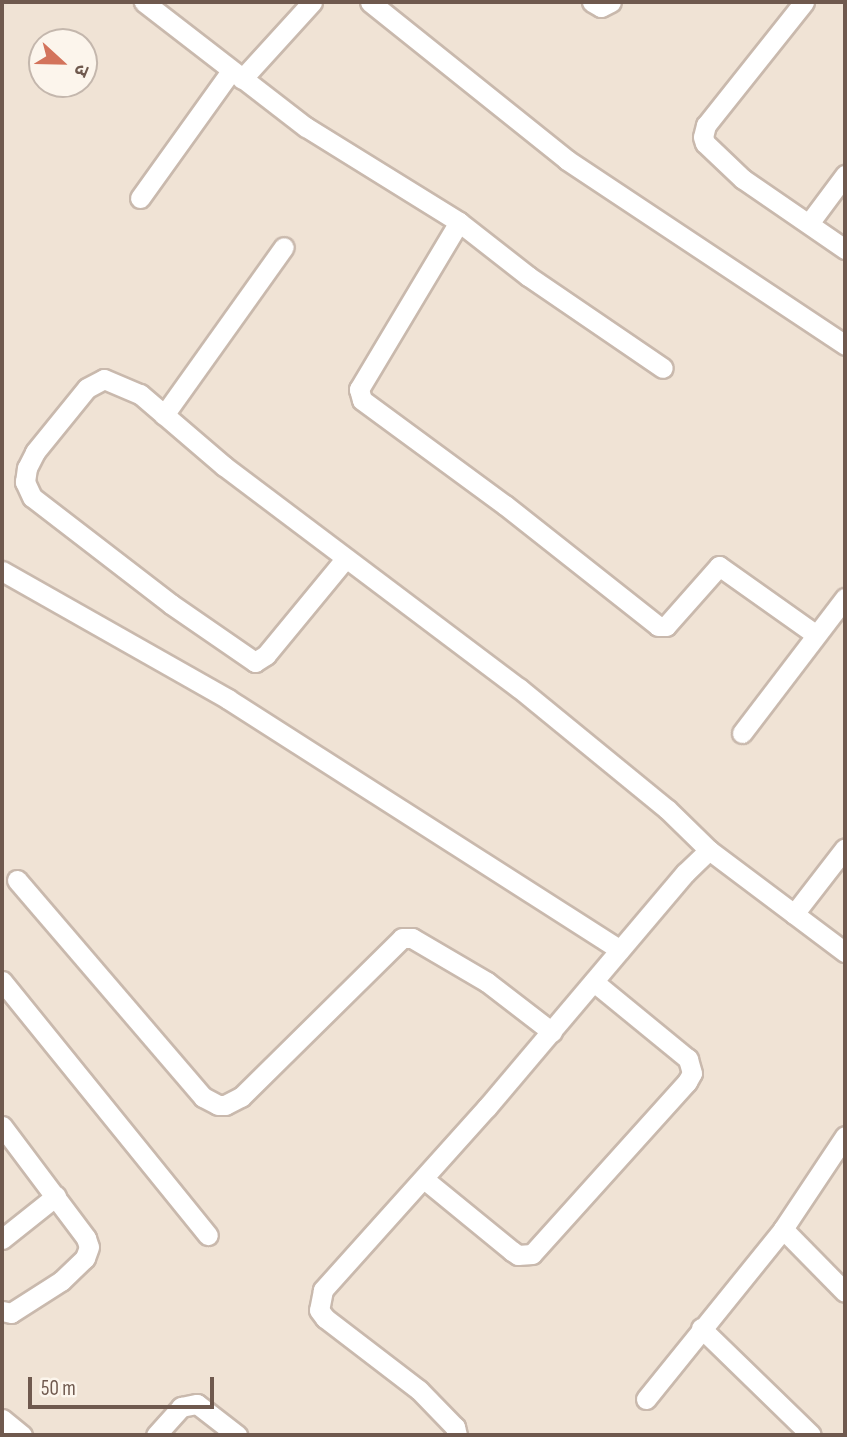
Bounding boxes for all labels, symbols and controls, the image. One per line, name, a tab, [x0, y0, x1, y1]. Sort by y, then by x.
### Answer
north arrow	[28, 28, 98, 98]
text: उ	[68, 61, 94, 80]
scale bar	[32, 1364, 217, 1408]
text: 50 m	[41, 1376, 76, 1401]

